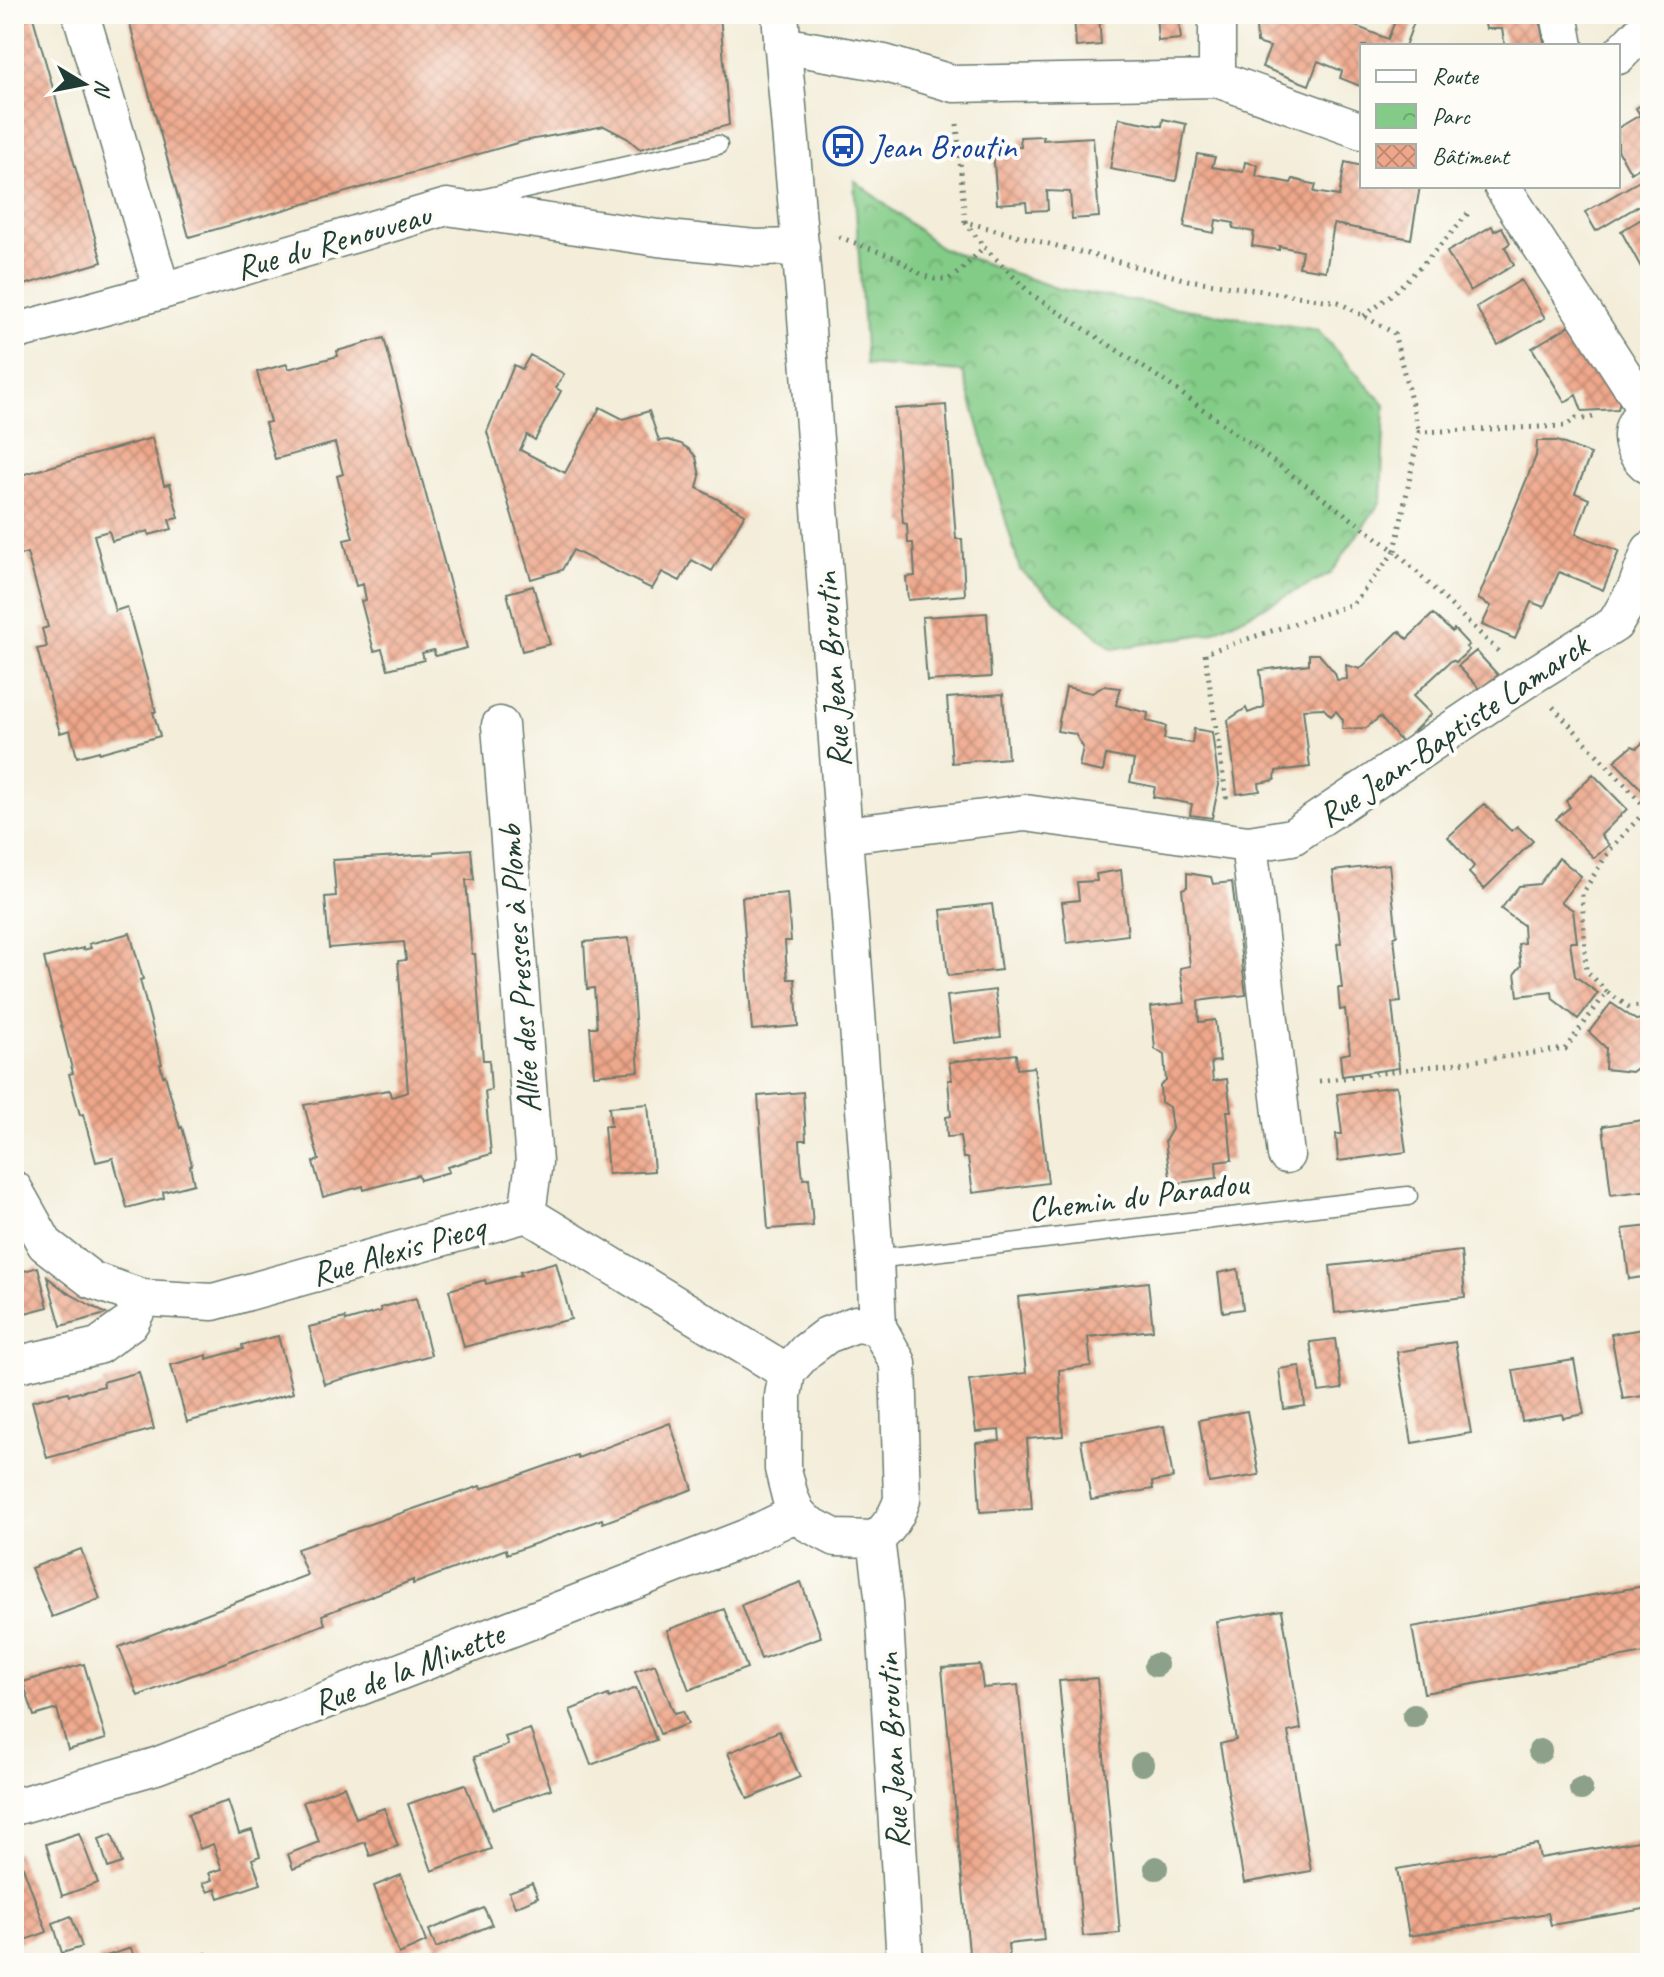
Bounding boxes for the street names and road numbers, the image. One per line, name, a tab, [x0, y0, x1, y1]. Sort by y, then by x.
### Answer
street label: Rue du Renouveau	[231, 192, 438, 289]
street label: Rue Jean Broutin	[804, 569, 860, 769]
street label: Rue Jean-Baptiste Lamarck	[1309, 622, 1599, 837]
street label: Allée des Presses à Plomb	[487, 821, 551, 1115]
street label: Chemin du Paradou	[1026, 1161, 1253, 1231]
street label: Rue Alexis Piecq	[306, 1204, 493, 1295]
street label: Rue de la Minette	[306, 1611, 512, 1724]
street label: Rue Jean Broutin	[865, 1650, 919, 1850]

